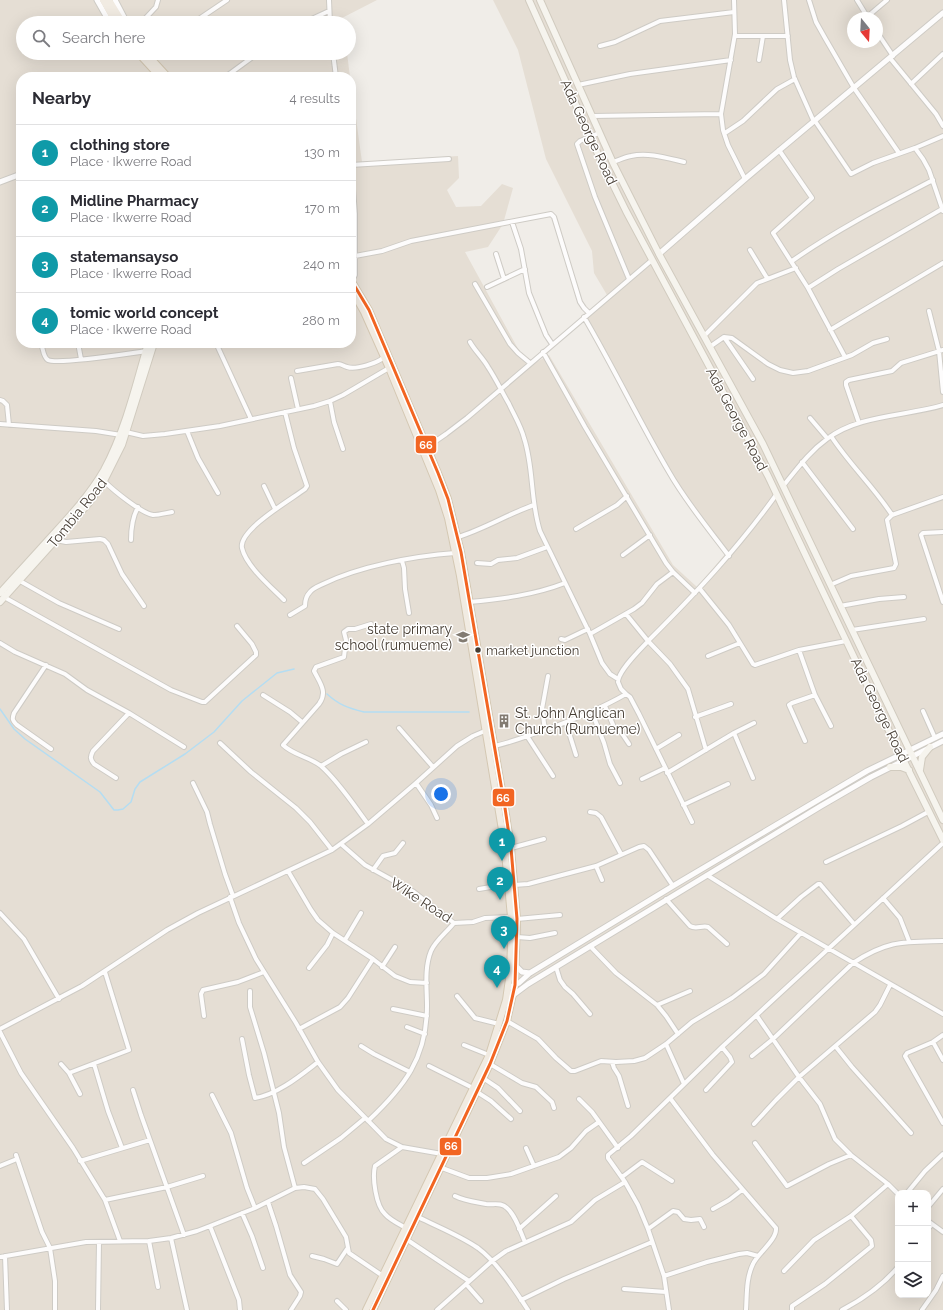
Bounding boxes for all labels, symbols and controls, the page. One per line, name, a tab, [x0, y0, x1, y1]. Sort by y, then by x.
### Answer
north arrow	[847, 12, 883, 48]
search box	[16, 16, 356, 60]
icon: search	[30, 27, 52, 49]
text: Search here	[62, 29, 145, 47]
street label: Ada George Road	[558, 77, 620, 187]
text: Nearby	[32, 88, 91, 108]
text: 4 results	[289, 91, 340, 106]
text: clothing store	[70, 136, 170, 154]
text: 1	[42, 145, 48, 160]
text: 130 m	[304, 145, 340, 160]
text: Place · Ikwerre Road	[70, 154, 192, 169]
text: Midline Pharmacy	[70, 192, 199, 210]
text: 2	[41, 201, 49, 216]
text: 170 m	[304, 201, 340, 216]
text: Place · Ikwerre Road	[70, 210, 192, 225]
text: statemansayso	[70, 248, 178, 266]
text: 3	[41, 257, 49, 272]
text: 240 m	[303, 257, 340, 272]
text: Place · Ikwerre Road	[70, 266, 192, 281]
text: tomic world concept	[70, 304, 219, 322]
text: 4	[41, 313, 49, 328]
text: 280 m	[302, 313, 340, 328]
text: Place · Ikwerre Road	[70, 322, 192, 337]
street label: Ada George Road	[703, 365, 771, 473]
line badge: 66	[415, 435, 437, 454]
text: 66	[419, 439, 433, 452]
street label: Tombia Road	[44, 475, 110, 551]
place label: state primary school (rumueme)	[335, 621, 452, 653]
school or university icon: state primary school (rumueme)	[455, 629, 471, 645]
place label: market junction	[486, 643, 579, 658]
marker: market junction	[473, 645, 483, 655]
street label: Ada George Road	[848, 655, 912, 765]
place label: St. John Anglican Church (Rumueme)	[515, 705, 641, 737]
building icon: St. John Anglican Church (Rumueme)	[496, 713, 512, 729]
your location	[431, 784, 451, 804]
line badge: 66	[492, 788, 515, 807]
text: 66	[496, 792, 510, 805]
pin: 1	[489, 828, 515, 861]
pin: 2	[487, 867, 513, 900]
street label: Wike Road	[387, 874, 455, 926]
pin: 3	[491, 916, 517, 949]
pin: 4	[484, 955, 510, 988]
line badge: 66	[439, 1137, 462, 1156]
text: 66	[444, 1140, 458, 1153]
map controls	[895, 1190, 931, 1298]
button: +	[895, 1190, 931, 1226]
button: −	[895, 1226, 931, 1262]
button: layers	[895, 1262, 931, 1298]

